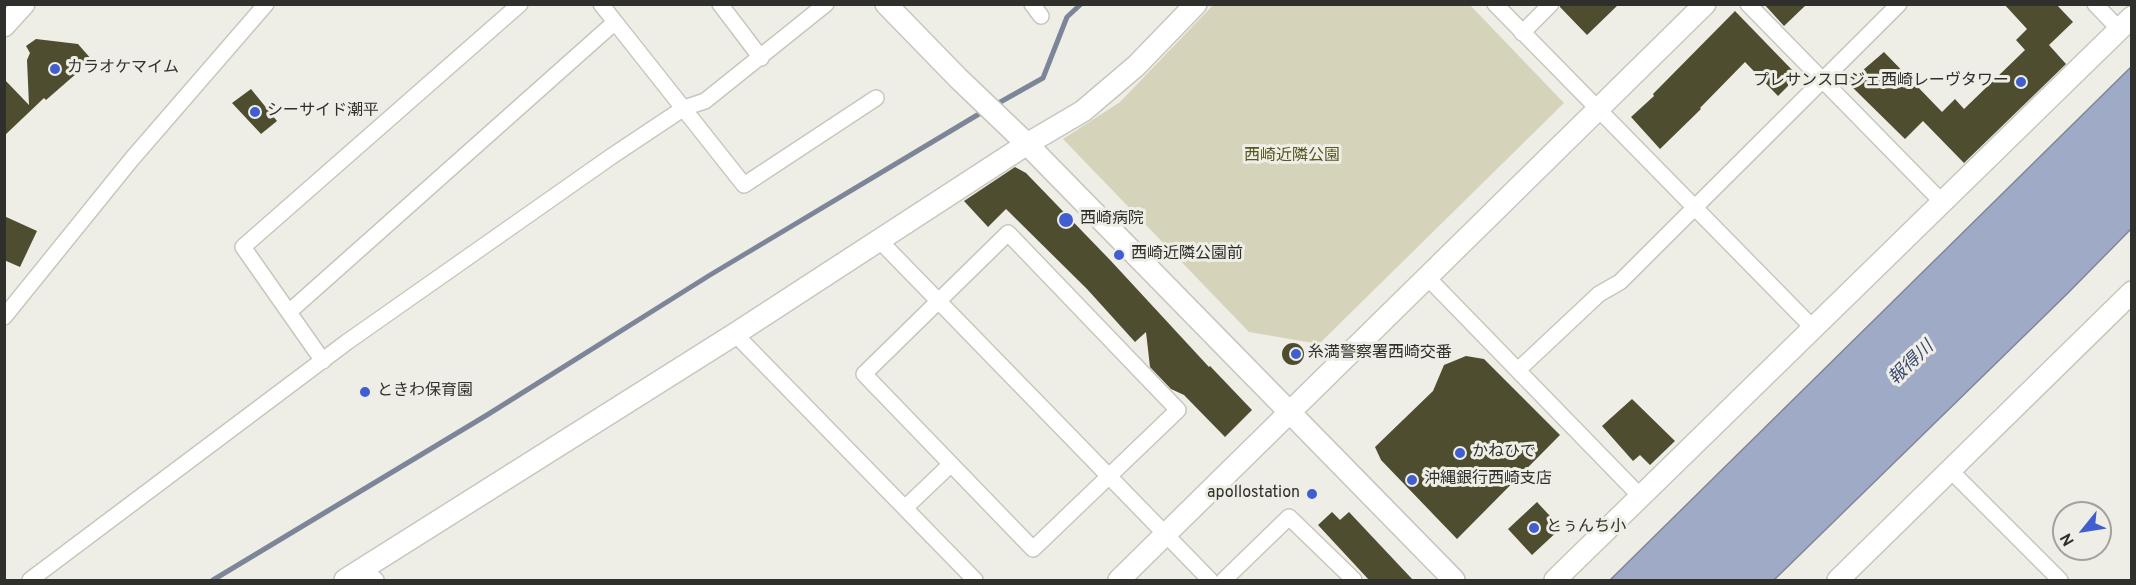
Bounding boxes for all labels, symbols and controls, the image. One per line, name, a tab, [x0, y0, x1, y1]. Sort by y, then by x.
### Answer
place label: カラオケマイム	[67, 59, 179, 79]
marker: カラオケマイム	[48, 62, 62, 76]
place label: プレサンスロジェ西崎レーヴタワー	[1753, 72, 2009, 92]
marker: プレサンスロジェ西崎レーヴタワー	[2014, 75, 2028, 89]
place label: シーサイド潮平	[267, 102, 379, 122]
marker: シーサイド潮平	[248, 105, 262, 119]
park label: 西崎近隣公園	[1244, 147, 1340, 167]
place label: 西崎病院	[1080, 210, 1144, 230]
marker: 西崎病院	[1057, 211, 1075, 229]
place label: 西崎近隣公園前	[1131, 245, 1243, 265]
marker: 西崎近隣公園前	[1112, 248, 1126, 262]
water label: 報得川	[1885, 337, 1939, 391]
place label: 糸満警察署西崎交番	[1308, 344, 1452, 364]
marker: 糸満警察署西崎交番	[1289, 347, 1303, 361]
place label: ときわ保育園	[377, 382, 473, 402]
marker: ときわ保育園	[358, 385, 372, 399]
place label: かねひで	[1472, 443, 1536, 463]
marker: かねひで	[1453, 446, 1467, 460]
place label: 沖縄銀行西崎支店	[1424, 470, 1552, 490]
marker: 沖縄銀行西崎支店	[1405, 473, 1419, 487]
place label: apollostation	[1207, 484, 1300, 504]
marker: apollostation	[1305, 487, 1319, 501]
north arrow	[2052, 501, 2112, 561]
place label: とぅんち小	[1546, 518, 1626, 538]
marker: とぅんち小	[1527, 521, 1541, 535]
text: N	[2057, 529, 2080, 549]

